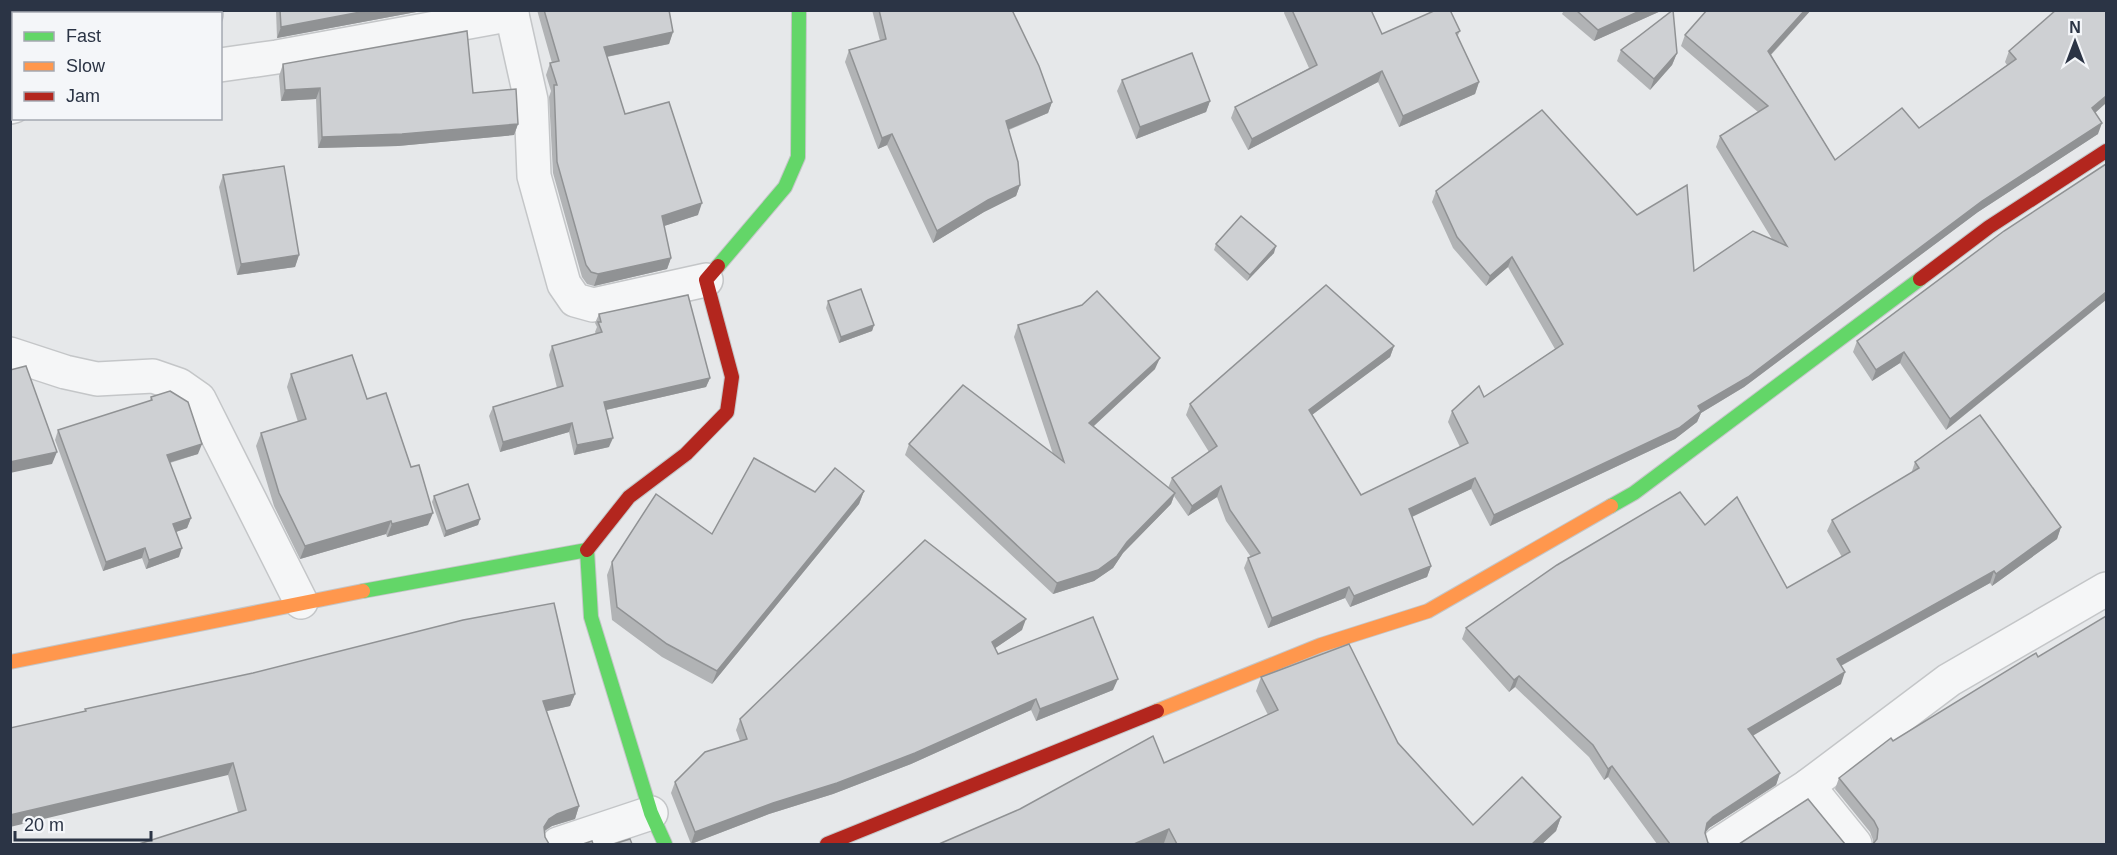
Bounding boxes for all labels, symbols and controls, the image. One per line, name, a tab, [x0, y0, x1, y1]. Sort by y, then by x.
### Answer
legend	[12, 12, 222, 120]
north arrow	[2045, 12, 2105, 72]
text: N	[2069, 19, 2081, 36]
text: Fast	[66, 26, 101, 46]
text: Slow	[66, 56, 106, 76]
text: Jam	[66, 86, 100, 106]
scale bar	[15, 804, 152, 842]
text: 20 m	[24, 815, 64, 835]

